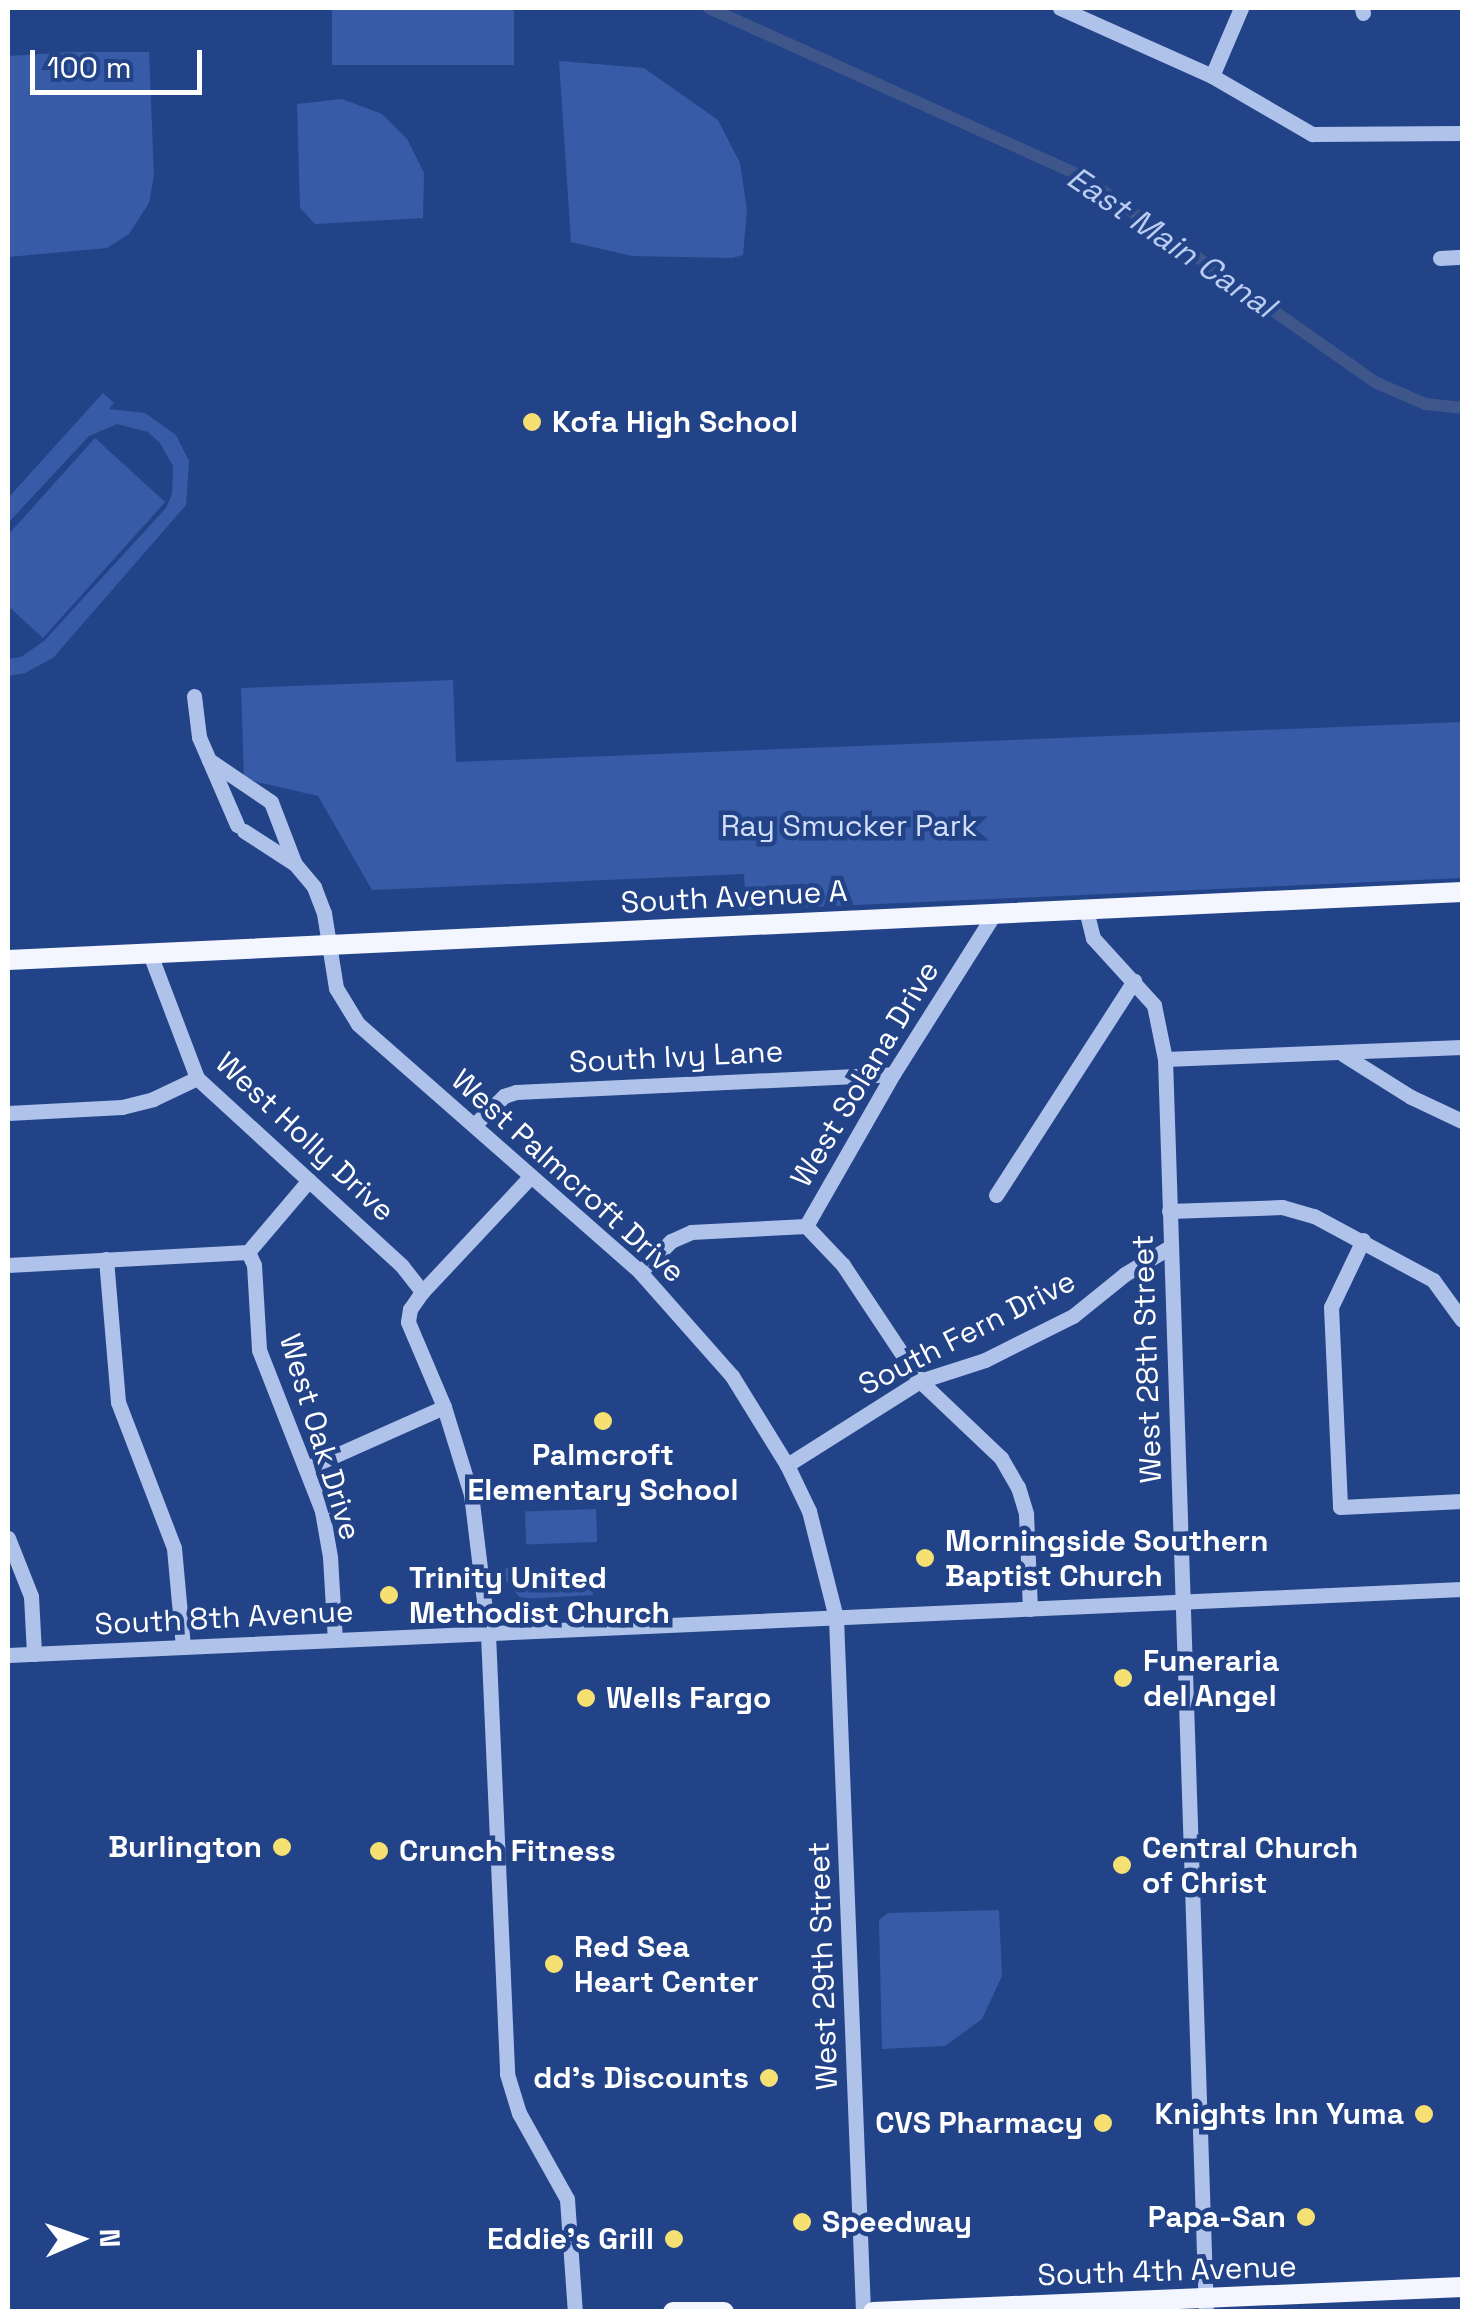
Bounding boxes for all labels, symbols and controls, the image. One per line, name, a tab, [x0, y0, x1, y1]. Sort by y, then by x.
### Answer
scale bar	[35, 30, 208, 92]
text: 100 m	[47, 48, 132, 87]
water label: East Main Canal	[1060, 158, 1282, 326]
place label: Kofa High School	[552, 404, 798, 440]
marker: Kofa High School	[521, 411, 543, 433]
park label: Ray Smucker Park	[721, 808, 977, 844]
street label: South Avenue A	[619, 873, 849, 921]
street label: West Solana Drive	[783, 954, 947, 1194]
street label: South Ivy Lane	[568, 1033, 784, 1081]
street label: West Holly Drive	[208, 1045, 402, 1229]
street label: West Palmcroft Drive	[444, 1062, 692, 1290]
street label: West 28th Street	[1125, 1234, 1169, 1484]
street label: South Fern Drive	[853, 1263, 1081, 1403]
street label: West Oak Drive	[272, 1330, 368, 1544]
marker: Palmcroft Elementary School	[592, 1410, 614, 1432]
place label: Palmcroft Elementary School	[468, 1437, 738, 1508]
place label: Morningside Southern Baptist Church	[945, 1523, 1268, 1594]
marker: Morningside Southern Baptist Church	[914, 1547, 936, 1569]
place label: Trinity United Methodist Church	[409, 1560, 670, 1630]
marker: Trinity United Methodist Church	[378, 1584, 400, 1606]
street label: South 8th Avenue	[93, 1593, 355, 1643]
place label: Funeraria del Angel	[1143, 1643, 1279, 1714]
marker: Funeraria del Angel	[1112, 1667, 1134, 1689]
place label: Wells Fargo	[606, 1680, 771, 1716]
marker: Wells Fargo	[575, 1687, 597, 1709]
place label: Burlington	[108, 1829, 262, 1865]
place label: Central Church of Christ	[1142, 1830, 1358, 1900]
place label: Crunch Fitness	[399, 1833, 616, 1869]
marker: Burlington	[271, 1836, 293, 1858]
marker: Crunch Fitness	[368, 1840, 390, 1862]
street label: West 29th Street	[801, 1841, 845, 2091]
marker: Central Church of Christ	[1111, 1854, 1133, 1876]
place label: Red Sea Heart Center	[574, 1929, 759, 2000]
marker: Red Sea Heart Center	[543, 1953, 565, 1975]
place label: dd's Discounts	[533, 2060, 749, 2096]
marker: dd's Discounts	[758, 2067, 780, 2089]
place label: Knights Inn Yuma	[1154, 2096, 1404, 2132]
marker: Knights Inn Yuma	[1413, 2103, 1435, 2125]
place label: CVS Pharmacy	[875, 2105, 1083, 2141]
marker: CVS Pharmacy	[1092, 2112, 1114, 2134]
north arrow	[30, 2189, 130, 2289]
place label: Papa-San	[1148, 2199, 1286, 2235]
place label: Speedway	[822, 2204, 972, 2240]
marker: Papa-San	[1295, 2206, 1317, 2228]
marker: Speedway	[791, 2211, 813, 2233]
place label: Eddie's Grill	[487, 2221, 654, 2257]
text: N	[92, 2228, 128, 2248]
marker: Eddie's Grill	[663, 2228, 685, 2250]
street label: South 4th Avenue	[1037, 2248, 1297, 2294]

